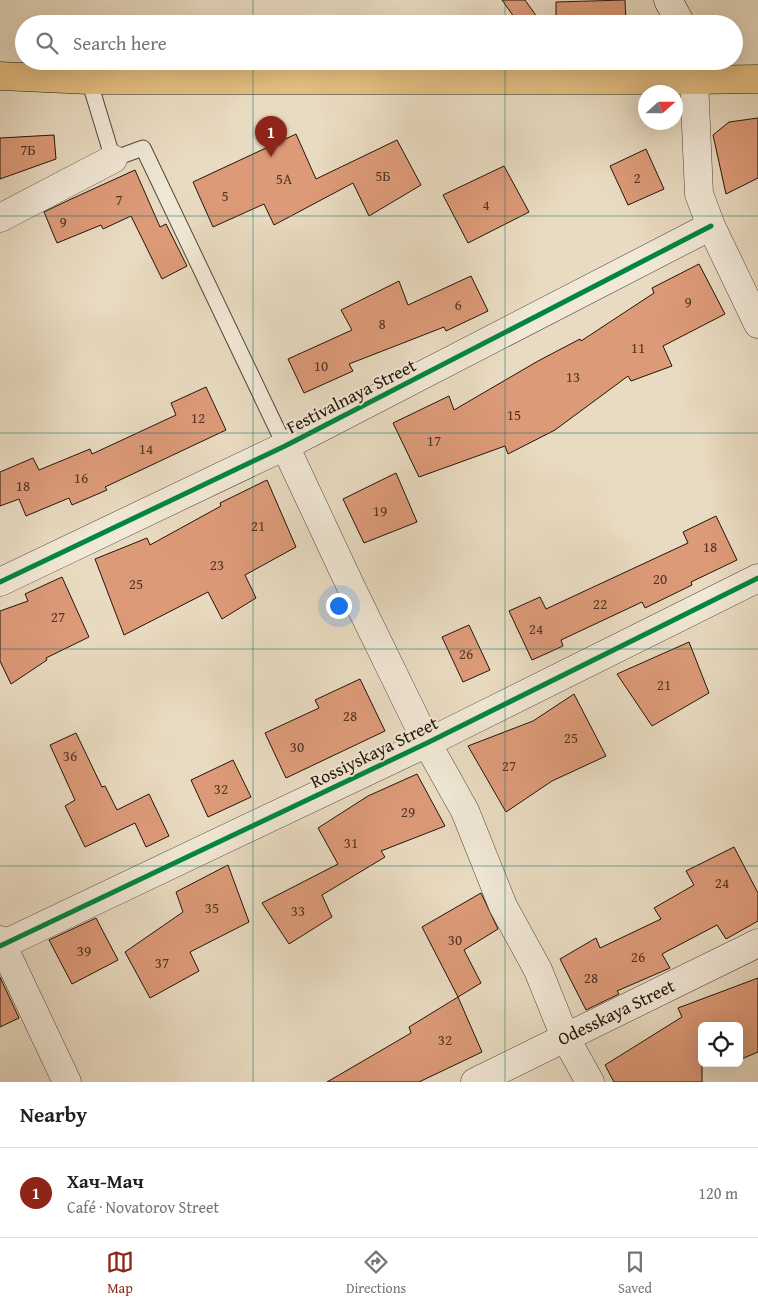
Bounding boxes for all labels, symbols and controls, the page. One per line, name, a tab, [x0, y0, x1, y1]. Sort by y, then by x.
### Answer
search box	[15, 15, 743, 70]
icon: search	[33, 29, 61, 57]
text: Search here	[73, 29, 167, 57]
north arrow	[638, 85, 683, 130]
pin: 1	[255, 116, 287, 157]
house number: 7Б	[20, 139, 36, 160]
house number: 5Б	[375, 165, 391, 186]
house number: 2	[633, 167, 641, 188]
house number: 5А	[276, 168, 292, 189]
house number: 5	[221, 185, 229, 206]
house number: 7	[115, 189, 123, 210]
house number: 4	[482, 194, 490, 215]
house number: 9	[59, 211, 67, 232]
house number: 9	[684, 291, 692, 312]
house number: 6	[454, 294, 462, 315]
house number: 8	[378, 313, 386, 334]
house number: 11	[631, 337, 645, 358]
street label: Festivalnaya Street	[281, 351, 421, 440]
house number: 10	[314, 355, 328, 376]
house number: 13	[566, 366, 580, 387]
house number: 15	[507, 404, 521, 425]
house number: 12	[191, 407, 205, 428]
house number: 17	[427, 430, 441, 451]
house number: 14	[139, 438, 153, 459]
house number: 16	[74, 467, 88, 488]
house number: 18	[16, 475, 30, 496]
house number: 19	[373, 500, 387, 521]
house number: 21	[251, 515, 265, 536]
house number: 18	[703, 536, 717, 557]
house number: 23	[210, 554, 224, 575]
house number: 20	[653, 568, 667, 589]
house number: 25	[129, 573, 143, 594]
your location	[326, 593, 352, 619]
house number: 22	[593, 593, 607, 614]
house number: 27	[51, 606, 65, 627]
house number: 24	[529, 618, 543, 639]
house number: 26	[459, 643, 473, 664]
house number: 21	[657, 674, 671, 695]
house number: 28	[343, 705, 357, 726]
street label: Rossiyskaya Street	[305, 709, 443, 795]
house number: 25	[564, 727, 578, 748]
house number: 30	[290, 736, 304, 757]
house number: 36	[63, 745, 77, 766]
house number: 27	[502, 755, 516, 776]
house number: 32	[214, 778, 228, 799]
house number: 29	[401, 801, 415, 822]
house number: 31	[344, 832, 358, 853]
house number: 24	[715, 872, 729, 893]
house number: 35	[205, 897, 219, 918]
house number: 33	[291, 900, 305, 921]
house number: 30	[448, 929, 462, 950]
house number: 39	[77, 940, 91, 961]
house number: 26	[631, 946, 645, 967]
house number: 37	[155, 952, 169, 973]
house number: 28	[584, 967, 598, 988]
street label: Odesskaya Street	[553, 972, 680, 1052]
map controls	[698, 1022, 743, 1067]
button: locate	[698, 1022, 743, 1067]
house number: 32	[438, 1029, 452, 1050]
text: Nearby	[20, 1099, 87, 1130]
text: Хач-Мач	[67, 1167, 144, 1195]
text: 1	[32, 1181, 40, 1205]
text: 120 m	[698, 1181, 738, 1205]
text: Café · Novatorov Street	[67, 1195, 219, 1219]
tab: Map	[106, 1248, 134, 1298]
tab: Directions	[346, 1248, 406, 1298]
tab: Saved	[618, 1248, 652, 1298]

